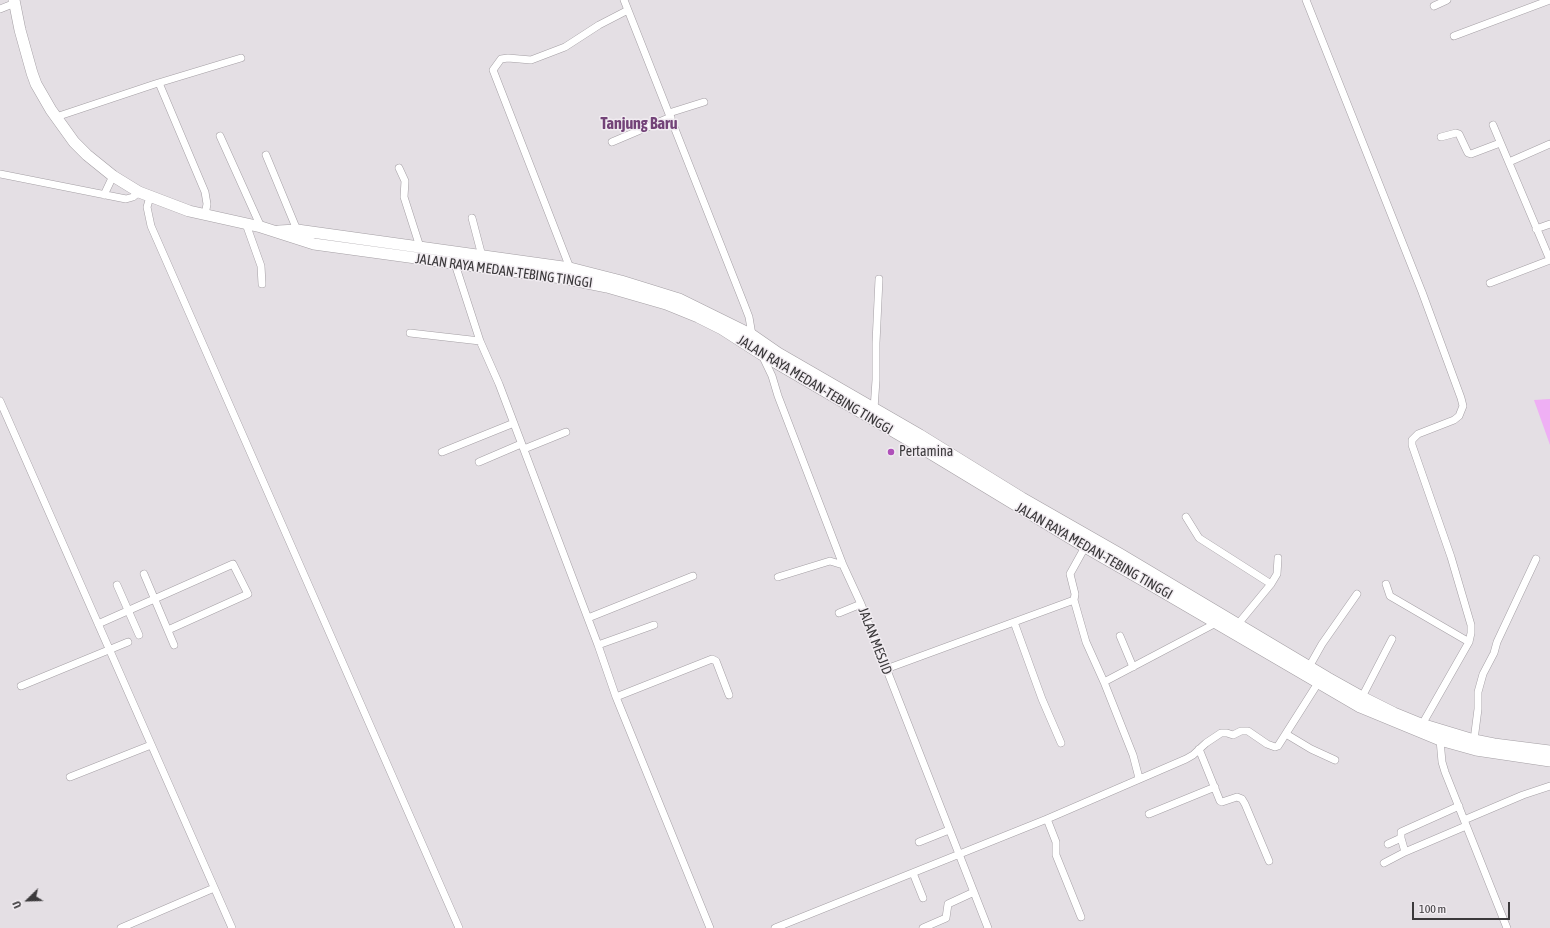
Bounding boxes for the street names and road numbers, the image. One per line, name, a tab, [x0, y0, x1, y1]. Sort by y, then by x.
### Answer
street label: JALAN RAYA MEDAN-TEBING TINGGI	[414, 250, 594, 292]
street label: JALAN RAYA MEDAN-TEBING TINGGI	[734, 332, 896, 438]
street label: JALAN RAYA MEDAN-TEBING TINGGI	[1012, 499, 1176, 603]
street label: JALAN MESJID	[854, 605, 896, 677]

